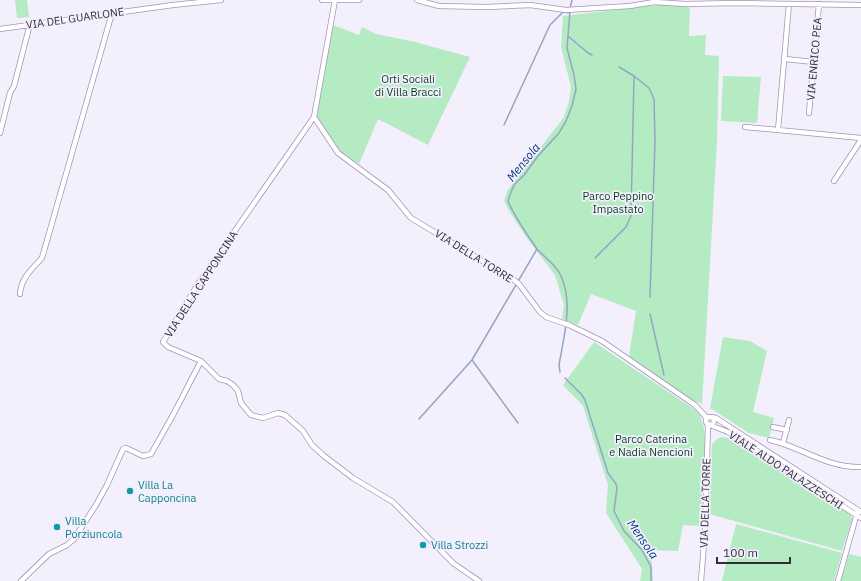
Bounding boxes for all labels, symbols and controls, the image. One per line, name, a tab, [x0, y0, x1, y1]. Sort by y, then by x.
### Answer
street label: VIA DEL GUARLONE	[25, 4, 125, 32]
street label: VIA ENRICO PEA	[803, 17, 825, 101]
park label: Orti Sociali di Villa Bracci	[375, 72, 441, 99]
water label: Mensola	[503, 140, 543, 184]
park label: Parco Peppino Impastato	[582, 189, 654, 216]
street label: VIA DELLA TORRE	[432, 226, 516, 286]
street label: VIA DELLA CAPPONCINA	[161, 228, 241, 340]
street label: VIALE ALDO PALAZZESCHI	[726, 428, 846, 512]
park label: Parco Caterina e Nadia Nencioni	[609, 432, 693, 459]
street label: VIA DELLA TORRE	[696, 458, 714, 548]
place label: Villa La Capponcina	[138, 478, 196, 505]
marker: Villa La Capponcina	[125, 486, 135, 496]
place label: Villa Porziuncola	[65, 514, 123, 541]
water label: Mensola	[624, 516, 662, 562]
marker: Villa Porziuncola	[52, 522, 62, 532]
place label: Villa Strozzi	[431, 538, 488, 552]
scale bar	[717, 539, 790, 565]
marker: Villa Strozzi	[418, 540, 428, 550]
text: 100 m	[723, 545, 758, 560]

